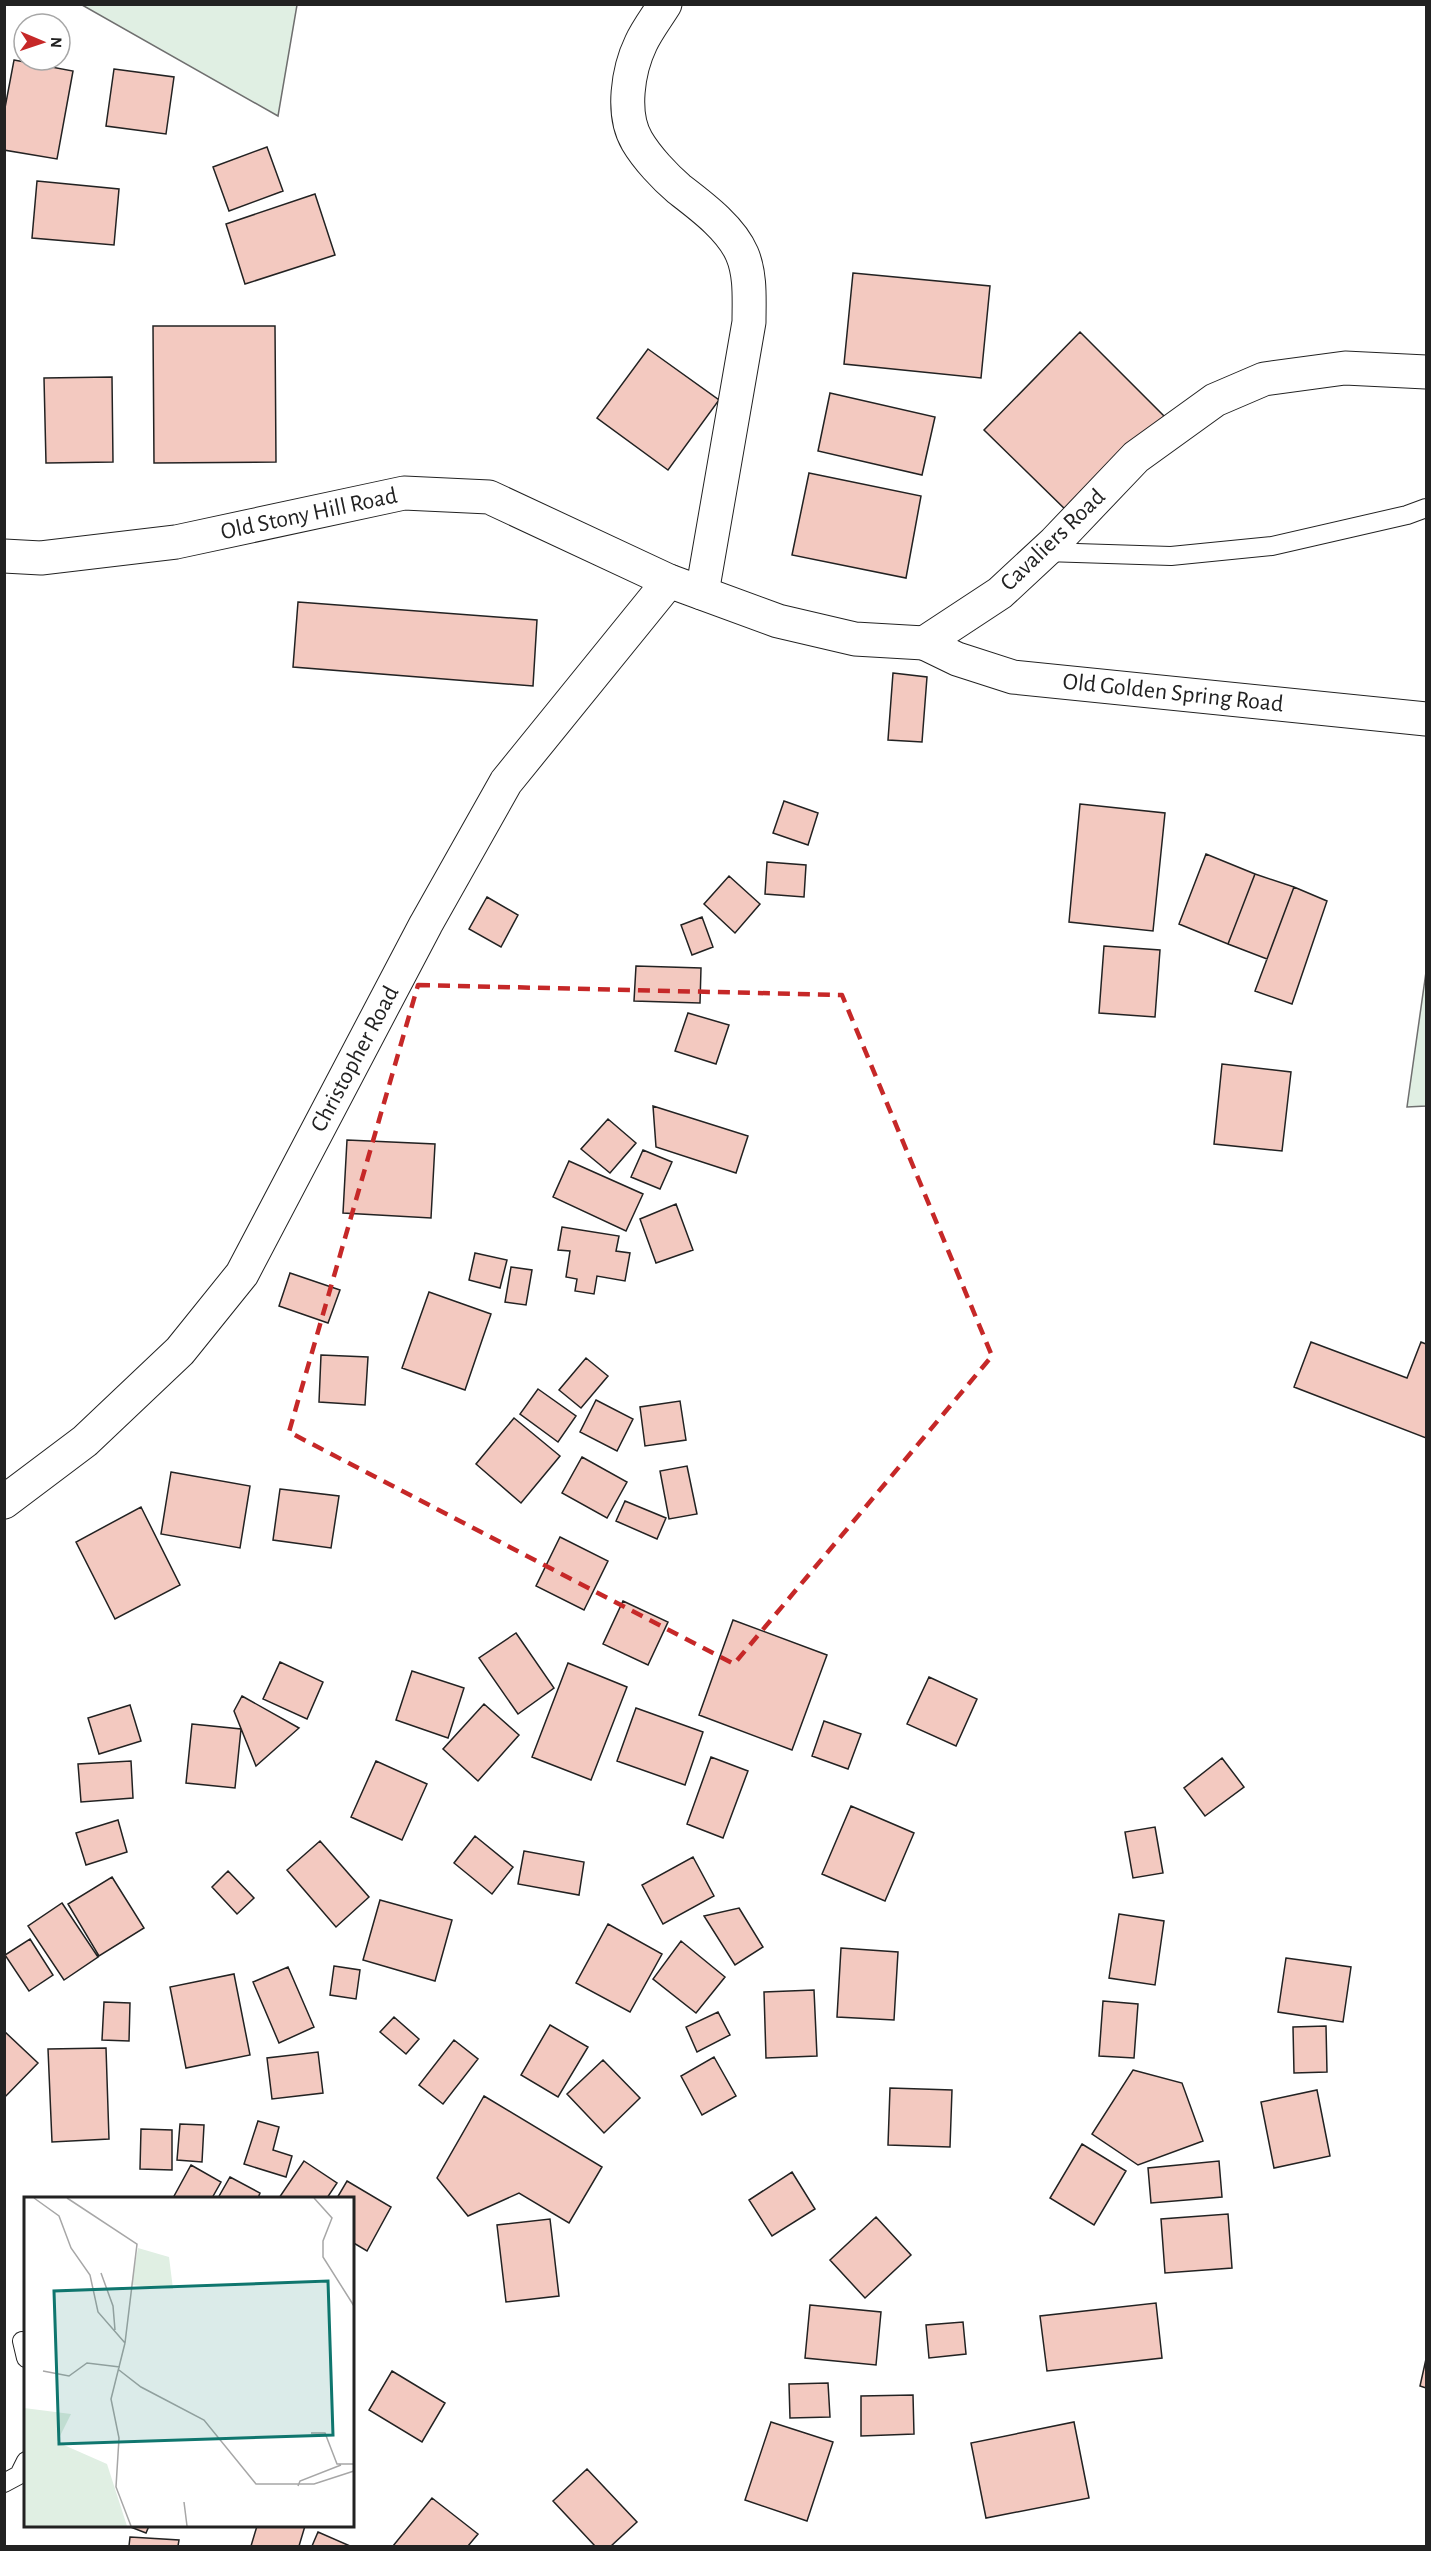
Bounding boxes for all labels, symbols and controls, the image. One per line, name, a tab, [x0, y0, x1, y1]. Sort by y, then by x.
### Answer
north arrow	[12, 12, 72, 72]
text: N	[48, 37, 64, 48]
street label: Old Stony Hill Road	[219, 484, 399, 544]
street label: Cavaliers Road	[996, 484, 1110, 596]
street label: Old Golden Spring Road	[1062, 669, 1284, 717]
street label: Christopher Road	[306, 982, 404, 1136]
inset map	[24, 2197, 354, 2527]

